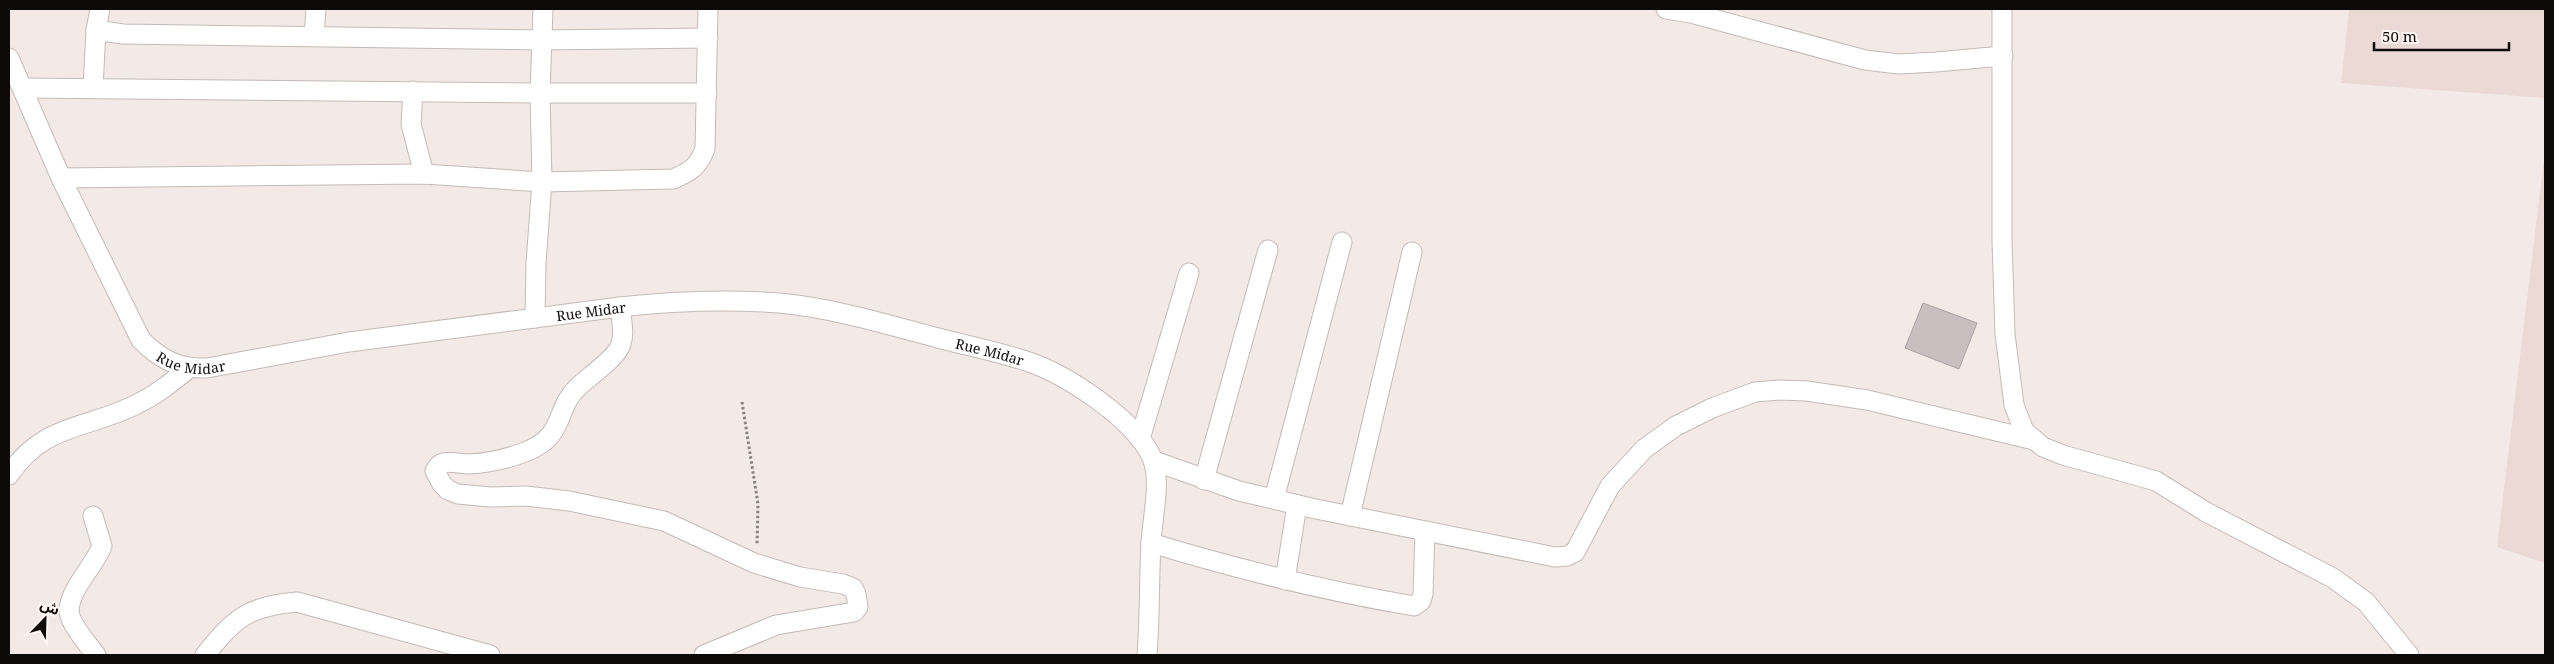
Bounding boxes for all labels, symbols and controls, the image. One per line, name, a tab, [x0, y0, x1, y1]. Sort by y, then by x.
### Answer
scale bar	[2374, 20, 2509, 52]
text: 50 m	[2382, 26, 2417, 46]
street label: Rue Midar	[555, 297, 627, 325]
street label: Rue Midar	[954, 333, 1027, 369]
street label: Rue Midar	[153, 347, 227, 378]
north arrow	[20, 594, 70, 644]
text: ش	[38, 594, 63, 619]

